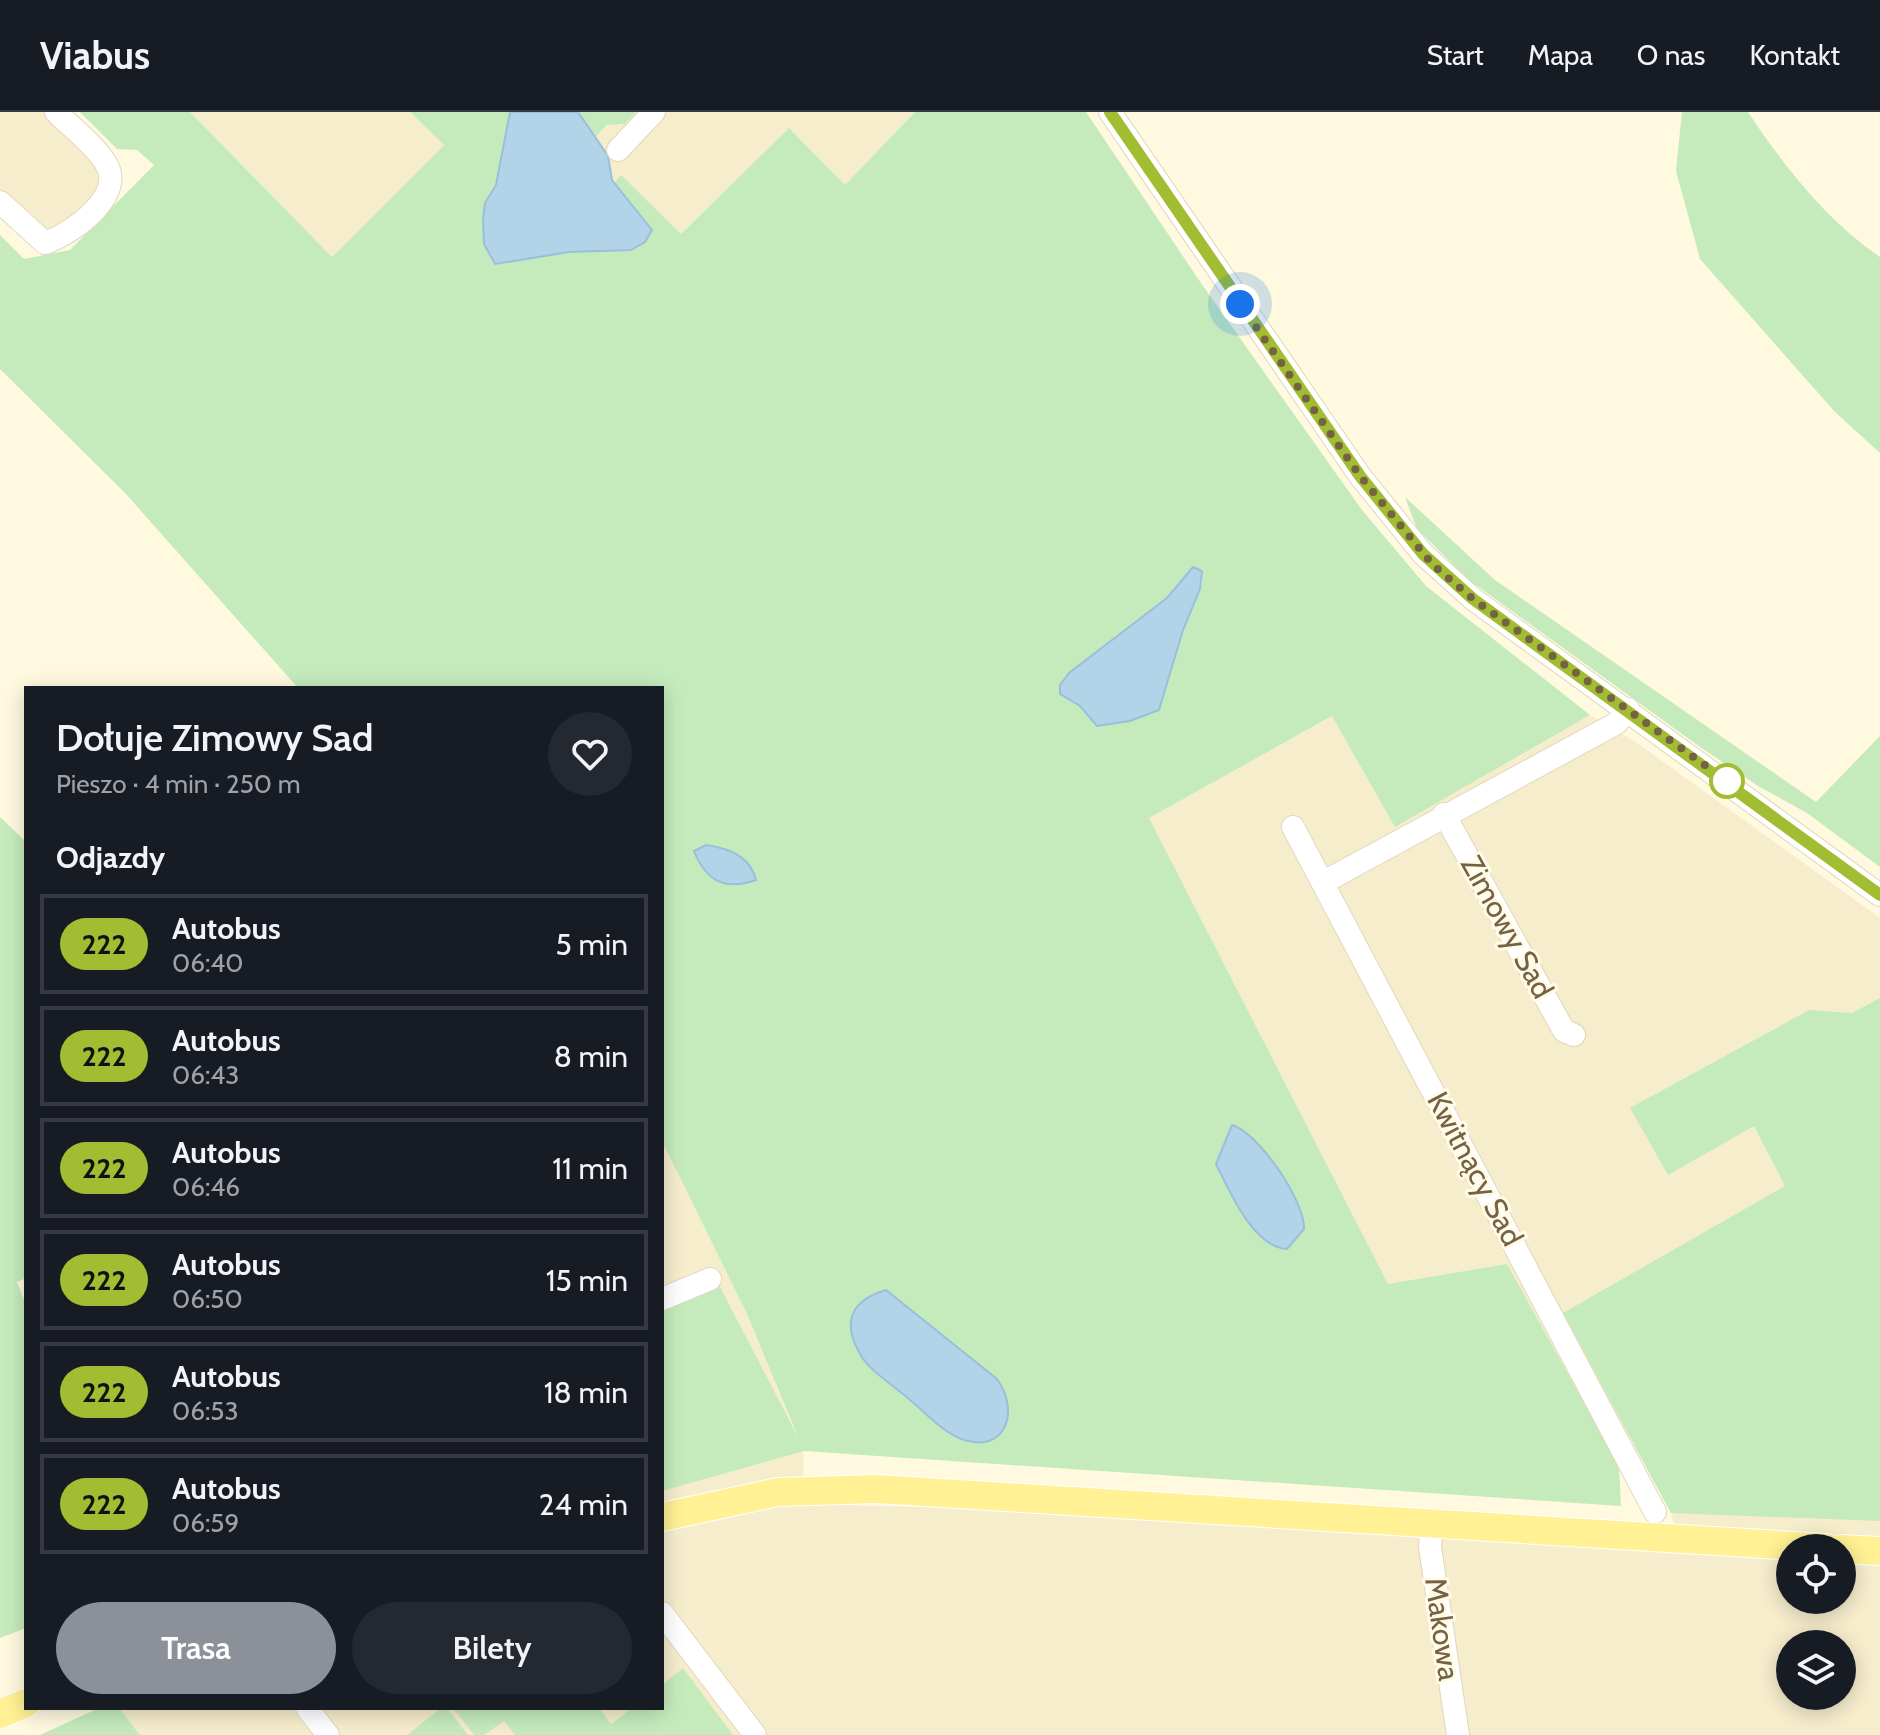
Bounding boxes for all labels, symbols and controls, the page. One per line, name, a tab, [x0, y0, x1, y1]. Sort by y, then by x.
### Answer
text: Viabus	[40, 32, 150, 79]
text: Start	[1427, 38, 1484, 72]
text: Mapa	[1528, 38, 1593, 72]
text: O nas	[1637, 38, 1705, 72]
text: Kontakt	[1749, 38, 1840, 72]
your location	[1220, 284, 1260, 324]
button: heart	[548, 712, 632, 796]
text: Dołuje Zimowy Sad	[56, 714, 373, 761]
unlabelled marker	[1710, 764, 1744, 798]
text: Pieszo · 4 min · 250 m	[56, 768, 301, 800]
text: Odjazdy	[56, 839, 165, 876]
street label: Zimowy Sad	[1453, 849, 1562, 1005]
text: Autobus	[172, 910, 281, 947]
text: 5 min	[556, 926, 628, 963]
text: 222	[82, 927, 126, 961]
text: 06:40	[172, 947, 244, 979]
text: Autobus	[172, 1022, 281, 1059]
text: 8 min	[554, 1038, 628, 1075]
text: 222	[82, 1039, 126, 1073]
text: 06:43	[172, 1059, 239, 1091]
street label: Kwitnący Sad	[1419, 1085, 1531, 1252]
text: Autobus	[172, 1134, 281, 1171]
text: 11 min	[552, 1150, 628, 1187]
text: 222	[82, 1151, 126, 1185]
text: 06:46	[172, 1171, 240, 1203]
text: Autobus	[172, 1246, 281, 1283]
text: 15 min	[546, 1262, 628, 1299]
text: 222	[82, 1263, 126, 1297]
text: 06:50	[172, 1283, 243, 1315]
text: Autobus	[172, 1358, 281, 1395]
text: 18 min	[544, 1374, 628, 1411]
text: 222	[82, 1375, 126, 1409]
text: 06:53	[172, 1395, 238, 1427]
text: Autobus	[172, 1470, 281, 1507]
text: 24 min	[539, 1486, 628, 1523]
text: 222	[82, 1487, 126, 1521]
text: 06:59	[172, 1507, 239, 1539]
map controls	[1776, 1534, 1856, 1710]
button: locate	[1776, 1534, 1856, 1614]
street label: Makowa	[1417, 1575, 1468, 1683]
button: Trasa	[56, 1602, 336, 1694]
button: Bilety	[352, 1602, 632, 1694]
button: layers	[1776, 1630, 1856, 1710]

